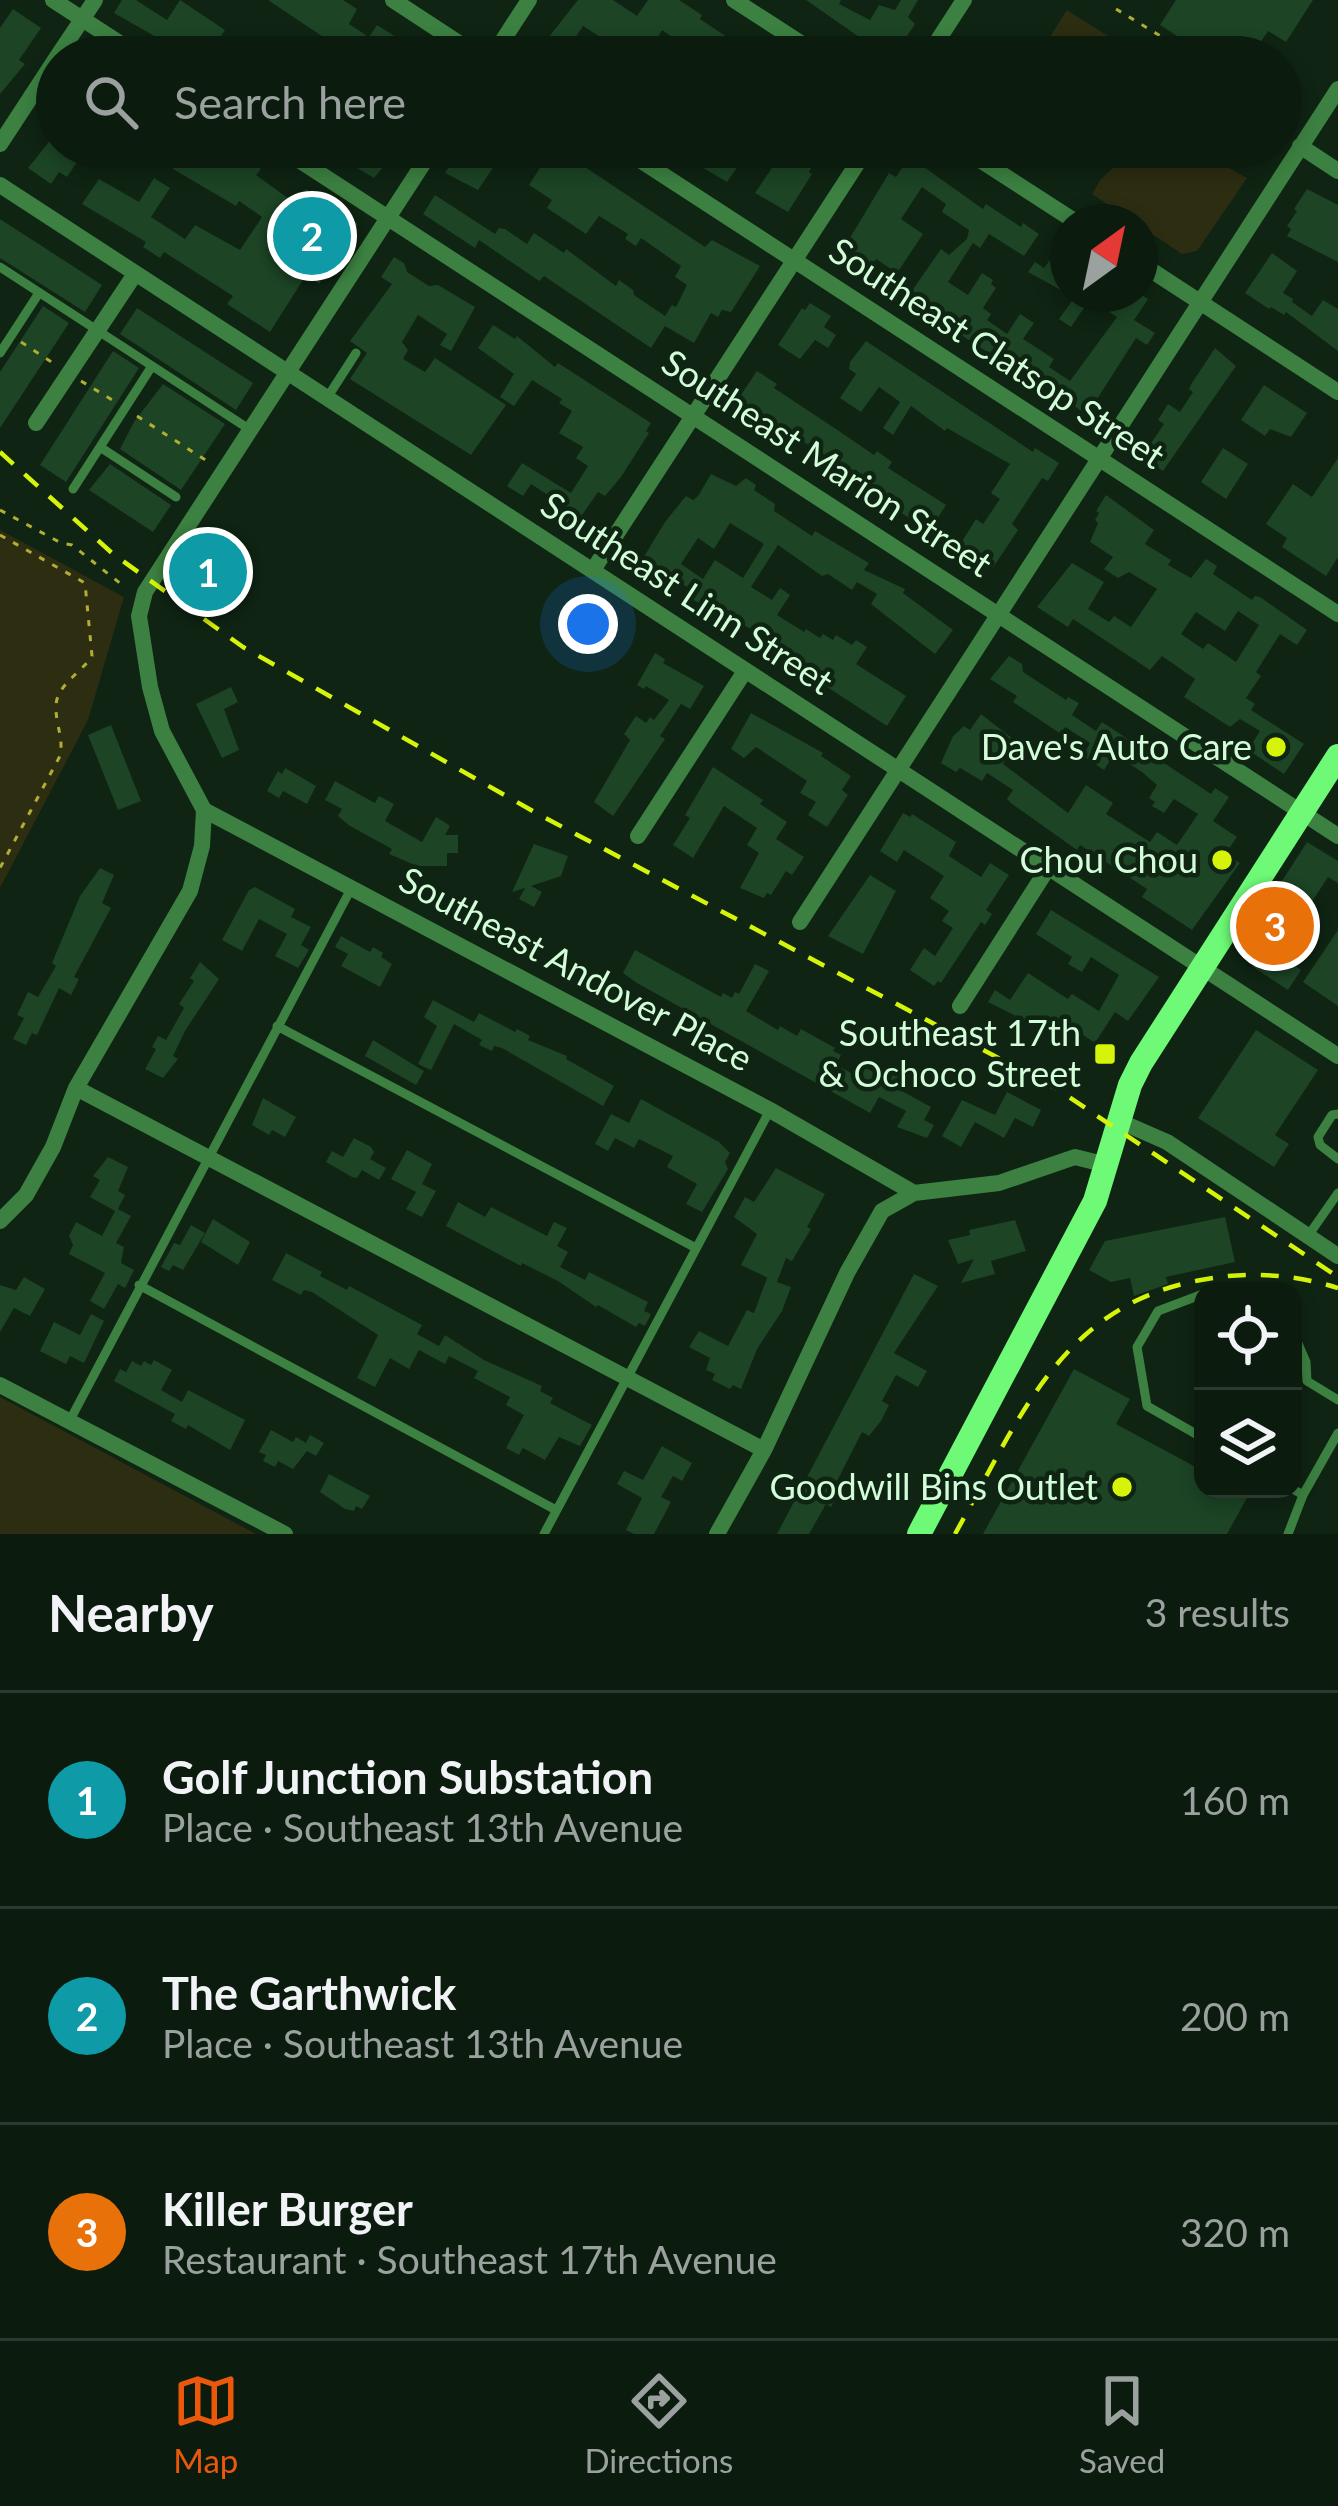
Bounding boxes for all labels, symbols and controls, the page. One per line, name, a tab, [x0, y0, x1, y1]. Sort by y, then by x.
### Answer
search box	[36, 36, 1302, 168]
icon: search	[78, 69, 144, 135]
text: Search here	[174, 75, 406, 129]
pin: 2	[273, 191, 351, 281]
north arrow	[1050, 204, 1158, 312]
street label: Southeast Clatsop Street	[822, 227, 1173, 477]
street label: Southeast Marion Street	[654, 339, 1001, 585]
street label: Southeast Linn Street	[533, 481, 842, 703]
pin: 1	[169, 527, 247, 617]
your location	[558, 594, 618, 654]
place label: Dave's Auto Care	[981, 724, 1252, 768]
marker: Dave's Auto Care	[1263, 734, 1289, 760]
place label: Chou Chou	[1020, 837, 1198, 881]
marker: Chou Chou	[1209, 847, 1235, 873]
street label: Southeast Andover Place	[393, 856, 760, 1080]
pin: 3	[1236, 881, 1314, 971]
place label: Southeast 17th & Ochoco Street	[819, 1010, 1081, 1095]
marker: Southeast 17th & Ochoco Street	[1092, 1041, 1118, 1067]
map controls	[1194, 1282, 1302, 1498]
button: locate	[1194, 1282, 1302, 1390]
button: layers	[1194, 1390, 1302, 1498]
place label: Goodwill Bins Outlet	[770, 1464, 1098, 1508]
marker: Goodwill Bins Outlet	[1109, 1474, 1135, 1500]
text: Nearby	[48, 1582, 214, 1643]
text: 3 results	[1145, 1589, 1290, 1635]
text: Golf Junction Substation	[162, 1750, 653, 1804]
text: 1	[76, 1777, 98, 1823]
text: 160 m	[1180, 1777, 1290, 1823]
text: Place · Southeast 13th Avenue	[162, 1804, 683, 1850]
text: The Garthwick	[162, 1966, 456, 2020]
text: 2	[76, 1993, 98, 2039]
text: 200 m	[1180, 1993, 1290, 2039]
text: Place · Southeast 13th Avenue	[162, 2020, 683, 2066]
text: Killer Burger	[162, 2182, 413, 2236]
text: 3	[76, 2209, 98, 2255]
text: 320 m	[1180, 2209, 1290, 2255]
text: Restaurant · Southeast 17th Avenue	[162, 2236, 777, 2282]
tab: Map	[173, 2368, 239, 2480]
tab: Directions	[584, 2368, 733, 2480]
tab: Saved	[1079, 2368, 1165, 2480]

